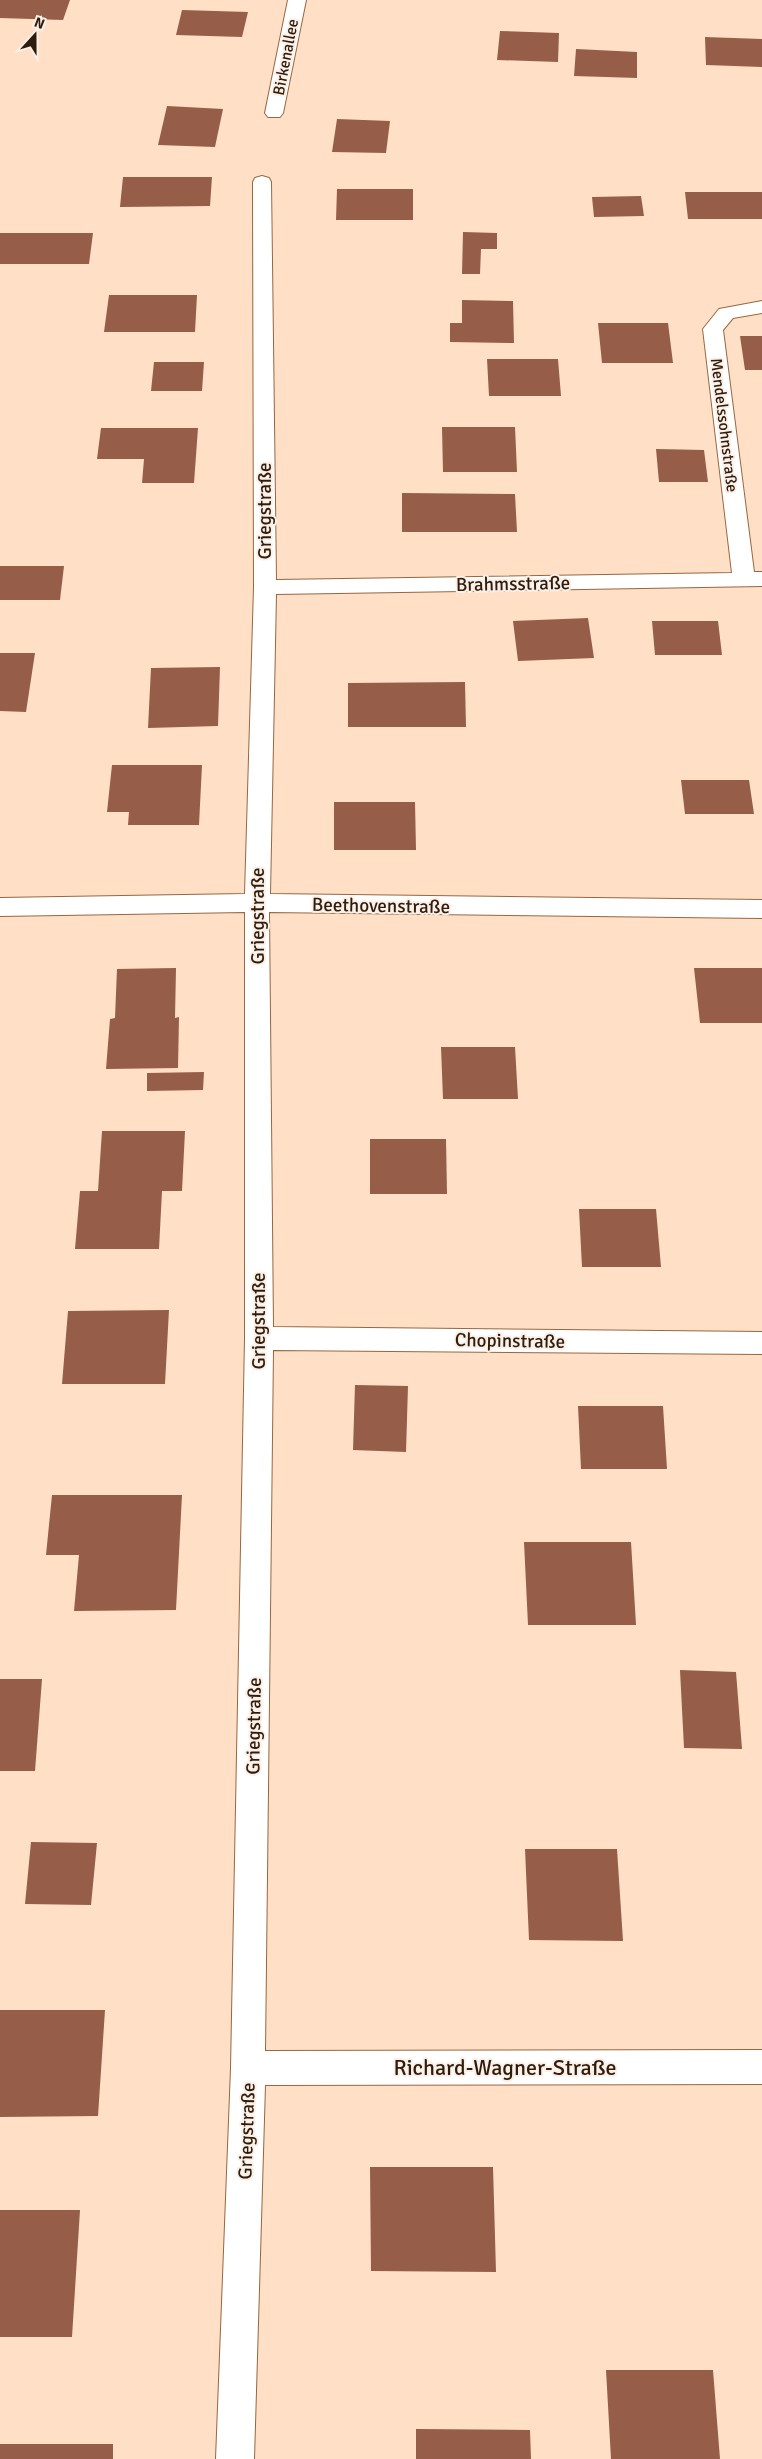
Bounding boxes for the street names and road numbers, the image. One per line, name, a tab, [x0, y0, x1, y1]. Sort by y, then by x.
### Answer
street label: Birkenallee	[269, 17, 303, 97]
street label: Mendelssohnstraße	[706, 357, 742, 493]
street label: Griegstraße	[253, 462, 277, 560]
street label: Brahmsstraße	[456, 571, 570, 597]
street label: Griegstraße	[246, 867, 270, 965]
street label: Beethovenstraße	[312, 893, 450, 919]
street label: Griegstraße	[247, 1272, 271, 1370]
street label: Chopinstraße	[455, 1328, 565, 1354]
street label: Griegstraße	[241, 1677, 267, 1775]
street label: Richard-Wagner-Straße	[393, 2054, 617, 2081]
street label: Griegstraße	[233, 2082, 261, 2180]

